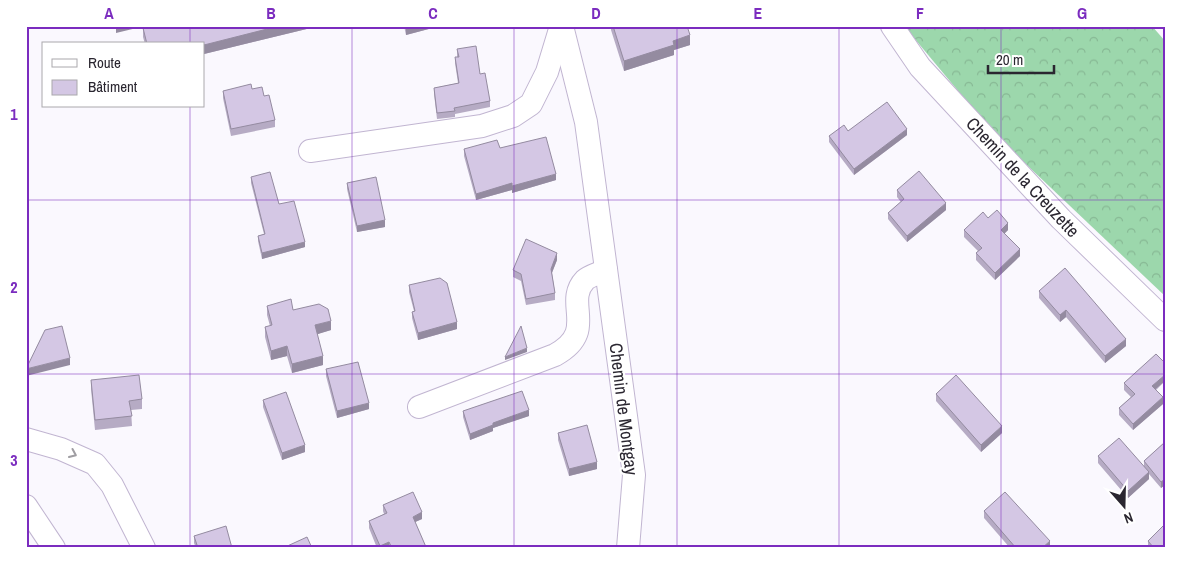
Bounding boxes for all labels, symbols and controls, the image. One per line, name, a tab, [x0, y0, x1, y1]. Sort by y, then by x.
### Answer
text: A	[104, 2, 114, 24]
text: B	[266, 2, 276, 24]
text: C	[428, 2, 438, 24]
text: D	[591, 2, 601, 24]
text: E	[754, 2, 763, 24]
text: F	[916, 2, 924, 24]
text: G	[1077, 2, 1087, 24]
legend	[42, 42, 205, 108]
scale bar	[988, 42, 1055, 74]
text: 20 m	[996, 49, 1023, 70]
text: Route	[88, 52, 121, 73]
text: Bâtiment	[88, 76, 138, 97]
text: 1	[10, 103, 18, 125]
street label: Chemin de la Creuzette	[961, 111, 1085, 243]
text: 2	[10, 276, 18, 298]
street label: Chemin de Montgay	[603, 342, 645, 477]
one-way arrow	[68, 448, 77, 459]
text: 3	[10, 449, 18, 471]
north arrow	[1098, 482, 1148, 532]
text: N	[1121, 508, 1135, 528]

